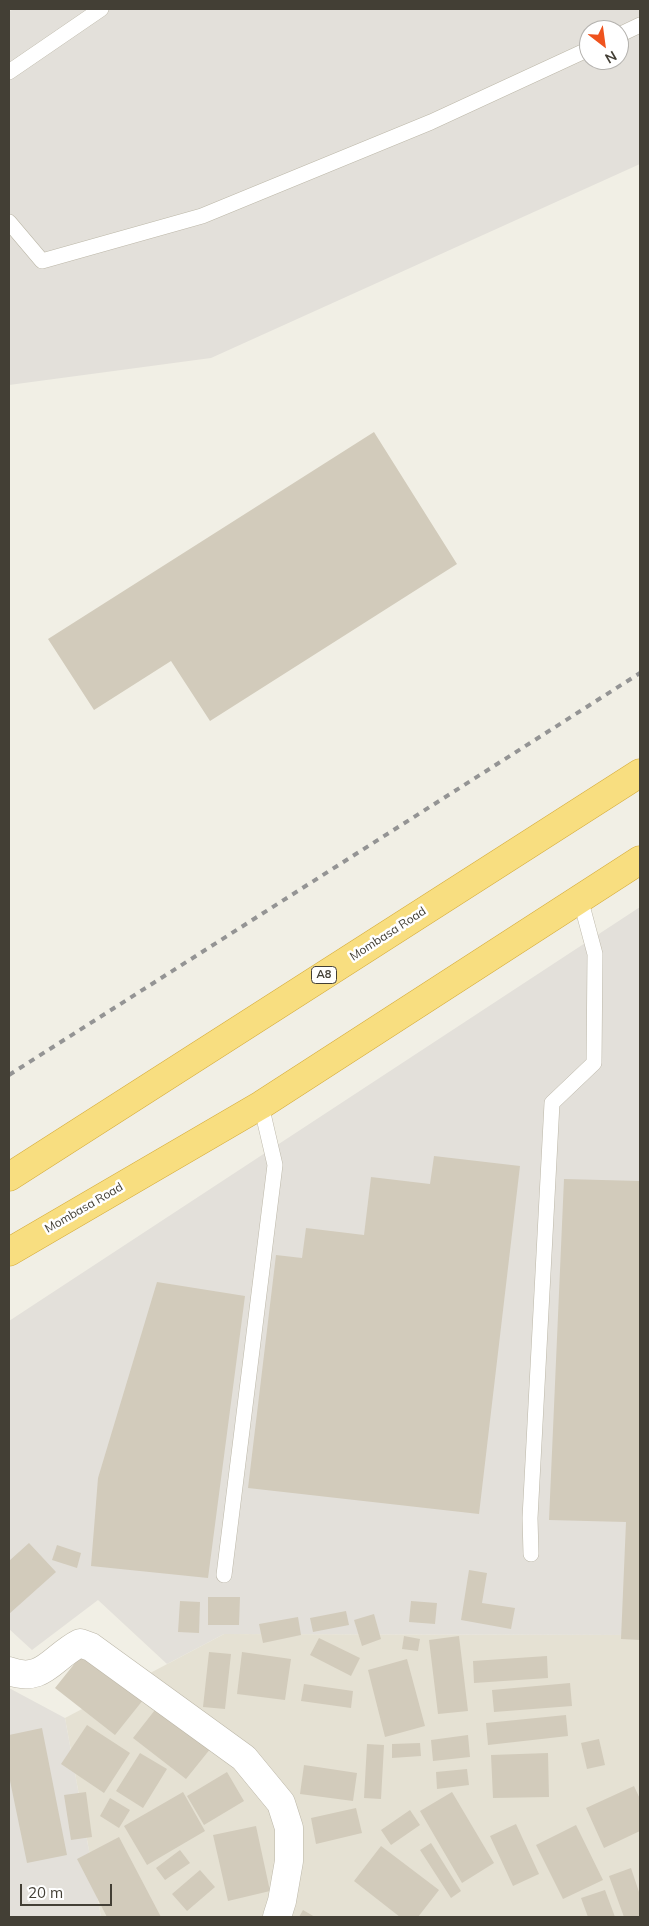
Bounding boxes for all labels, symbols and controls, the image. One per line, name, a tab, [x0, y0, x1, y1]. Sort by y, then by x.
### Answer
north arrow	[579, 20, 629, 70]
text: N	[602, 47, 620, 68]
street label: Mombasa Road	[347, 904, 429, 964]
road number: A8	[312, 966, 336, 984]
street label: Mombasa Road	[42, 1180, 126, 1236]
scale bar	[22, 1874, 115, 1906]
text: 20 m	[28, 1883, 63, 1902]

